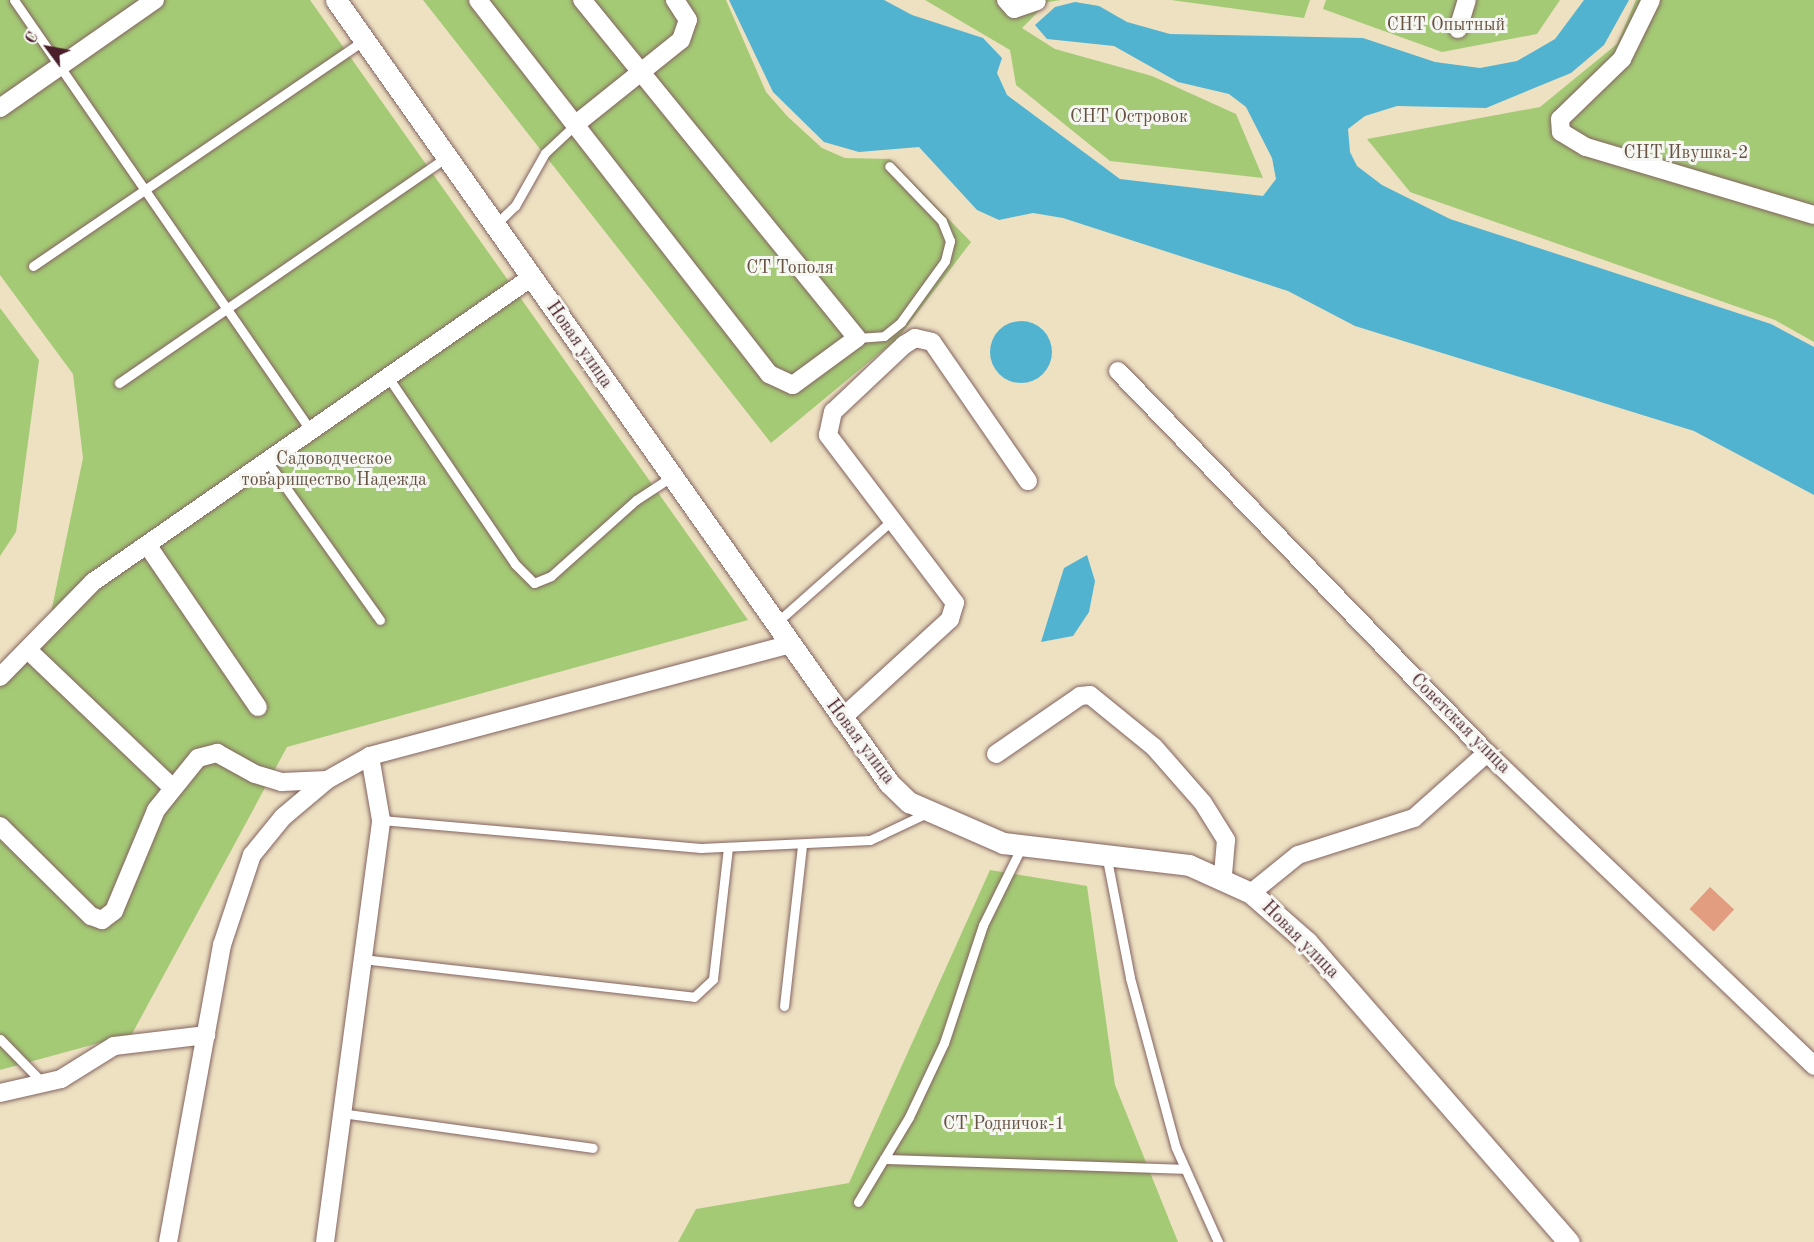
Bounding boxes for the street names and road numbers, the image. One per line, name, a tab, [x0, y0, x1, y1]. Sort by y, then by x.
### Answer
street label: Новая улица	[541, 297, 617, 393]
street label: Советская улица	[1405, 669, 1515, 779]
street label: Новая улица	[821, 695, 899, 789]
street label: Новая улица	[1257, 897, 1343, 983]

